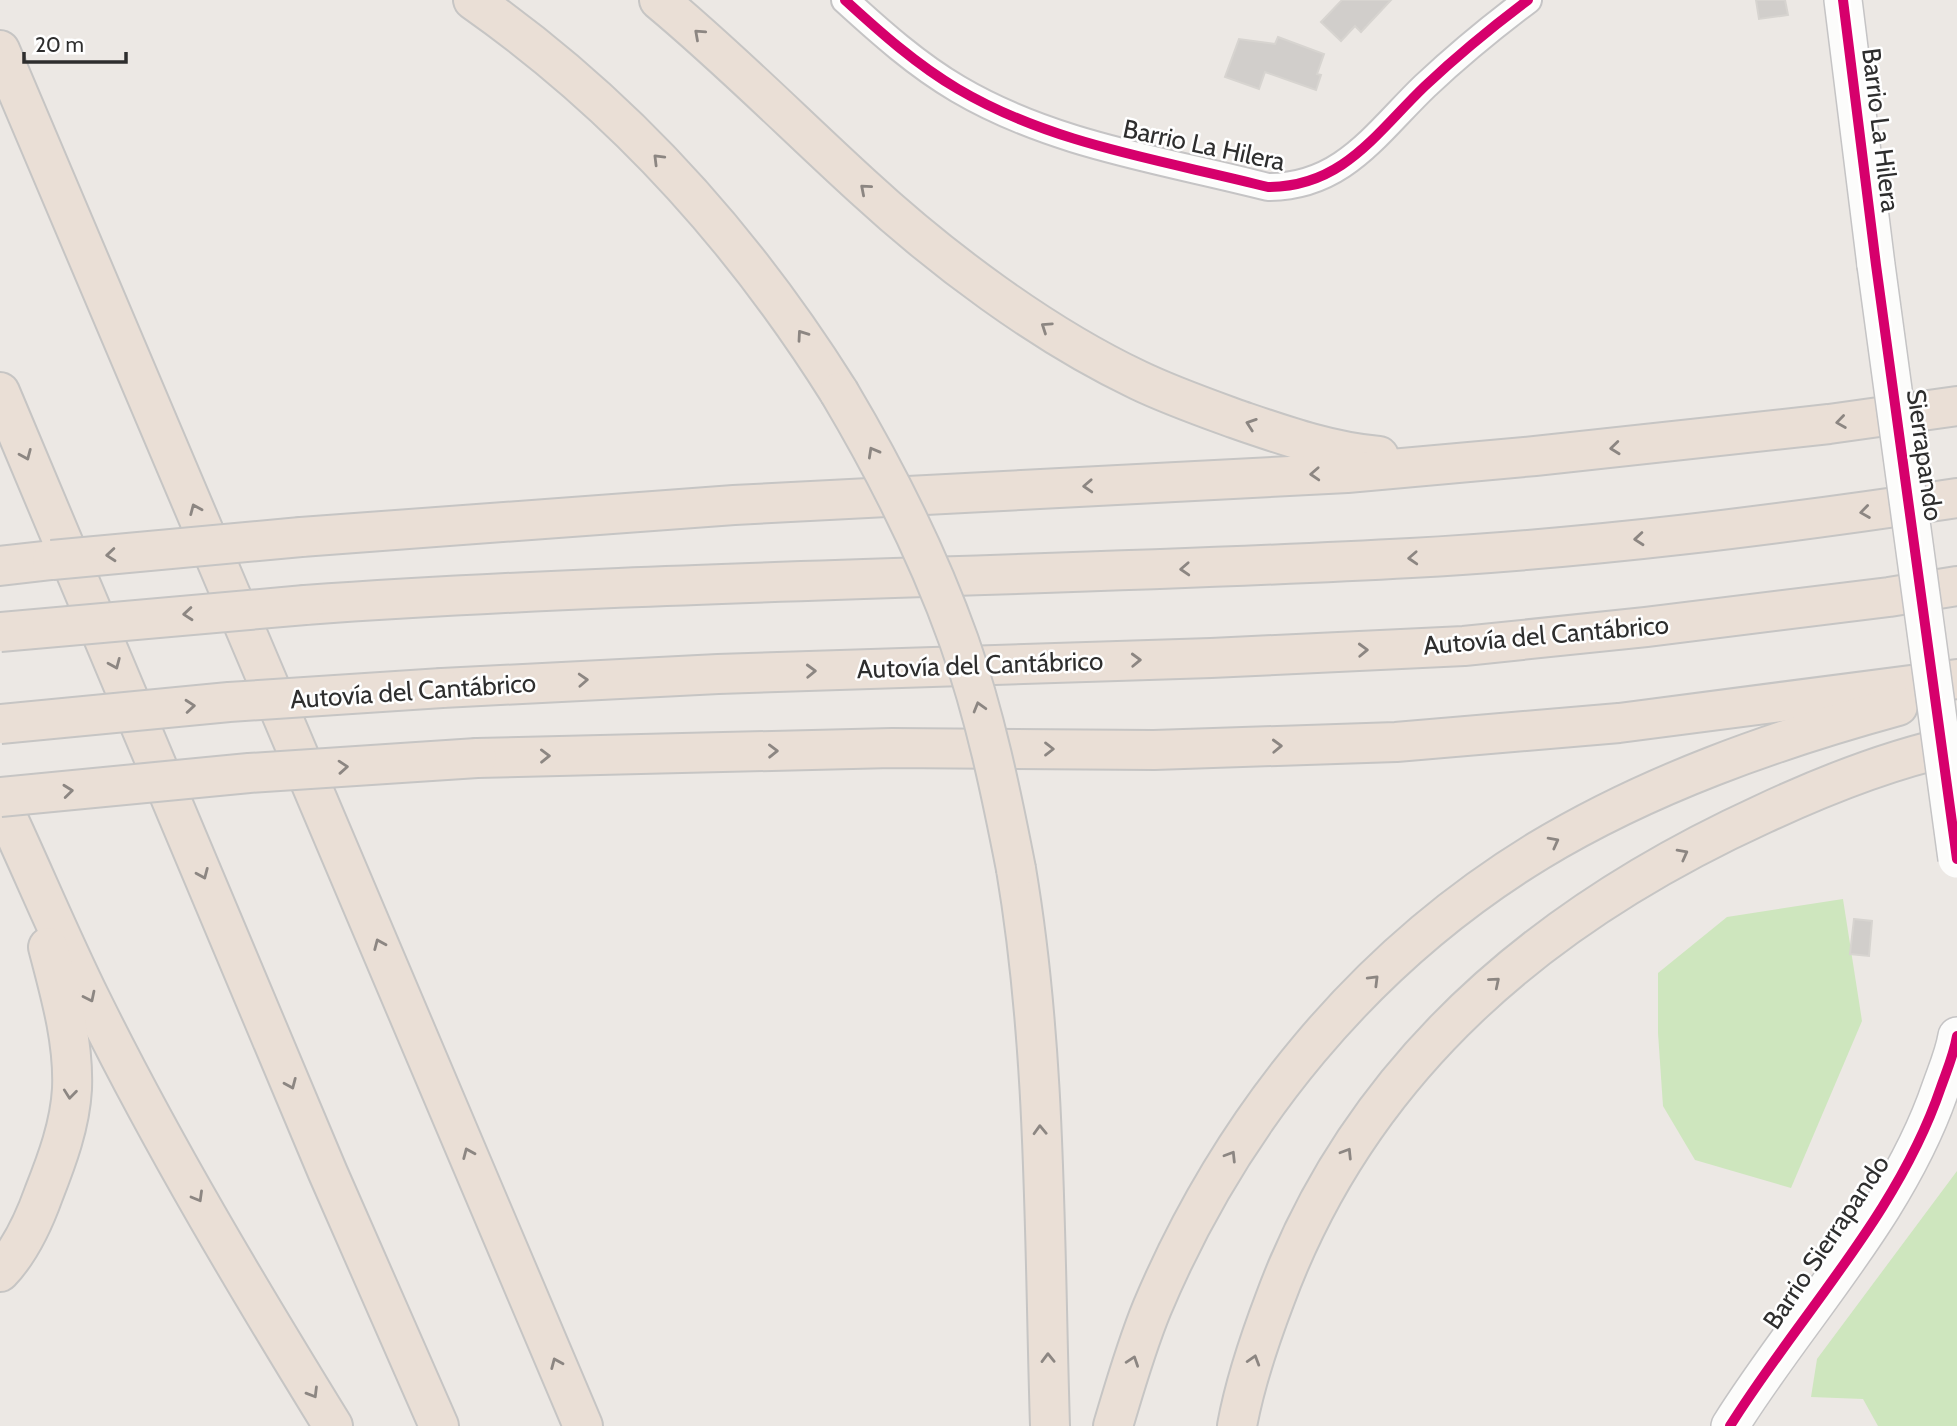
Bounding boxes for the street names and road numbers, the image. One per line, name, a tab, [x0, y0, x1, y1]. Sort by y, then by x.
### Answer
street label: Barrio La Hilera	[1855, 46, 1907, 214]
street label: Barrio La Hilera	[1120, 112, 1288, 178]
street label: Sierrapando	[1900, 387, 1950, 523]
street label: Autovía del Cantábrico	[1422, 608, 1670, 662]
street label: Autovía del Cantábrico	[856, 645, 1104, 685]
street label: Autovía del Cantábrico	[289, 666, 537, 716]
street label: Barrio Sierrapando	[1756, 1149, 1896, 1335]

